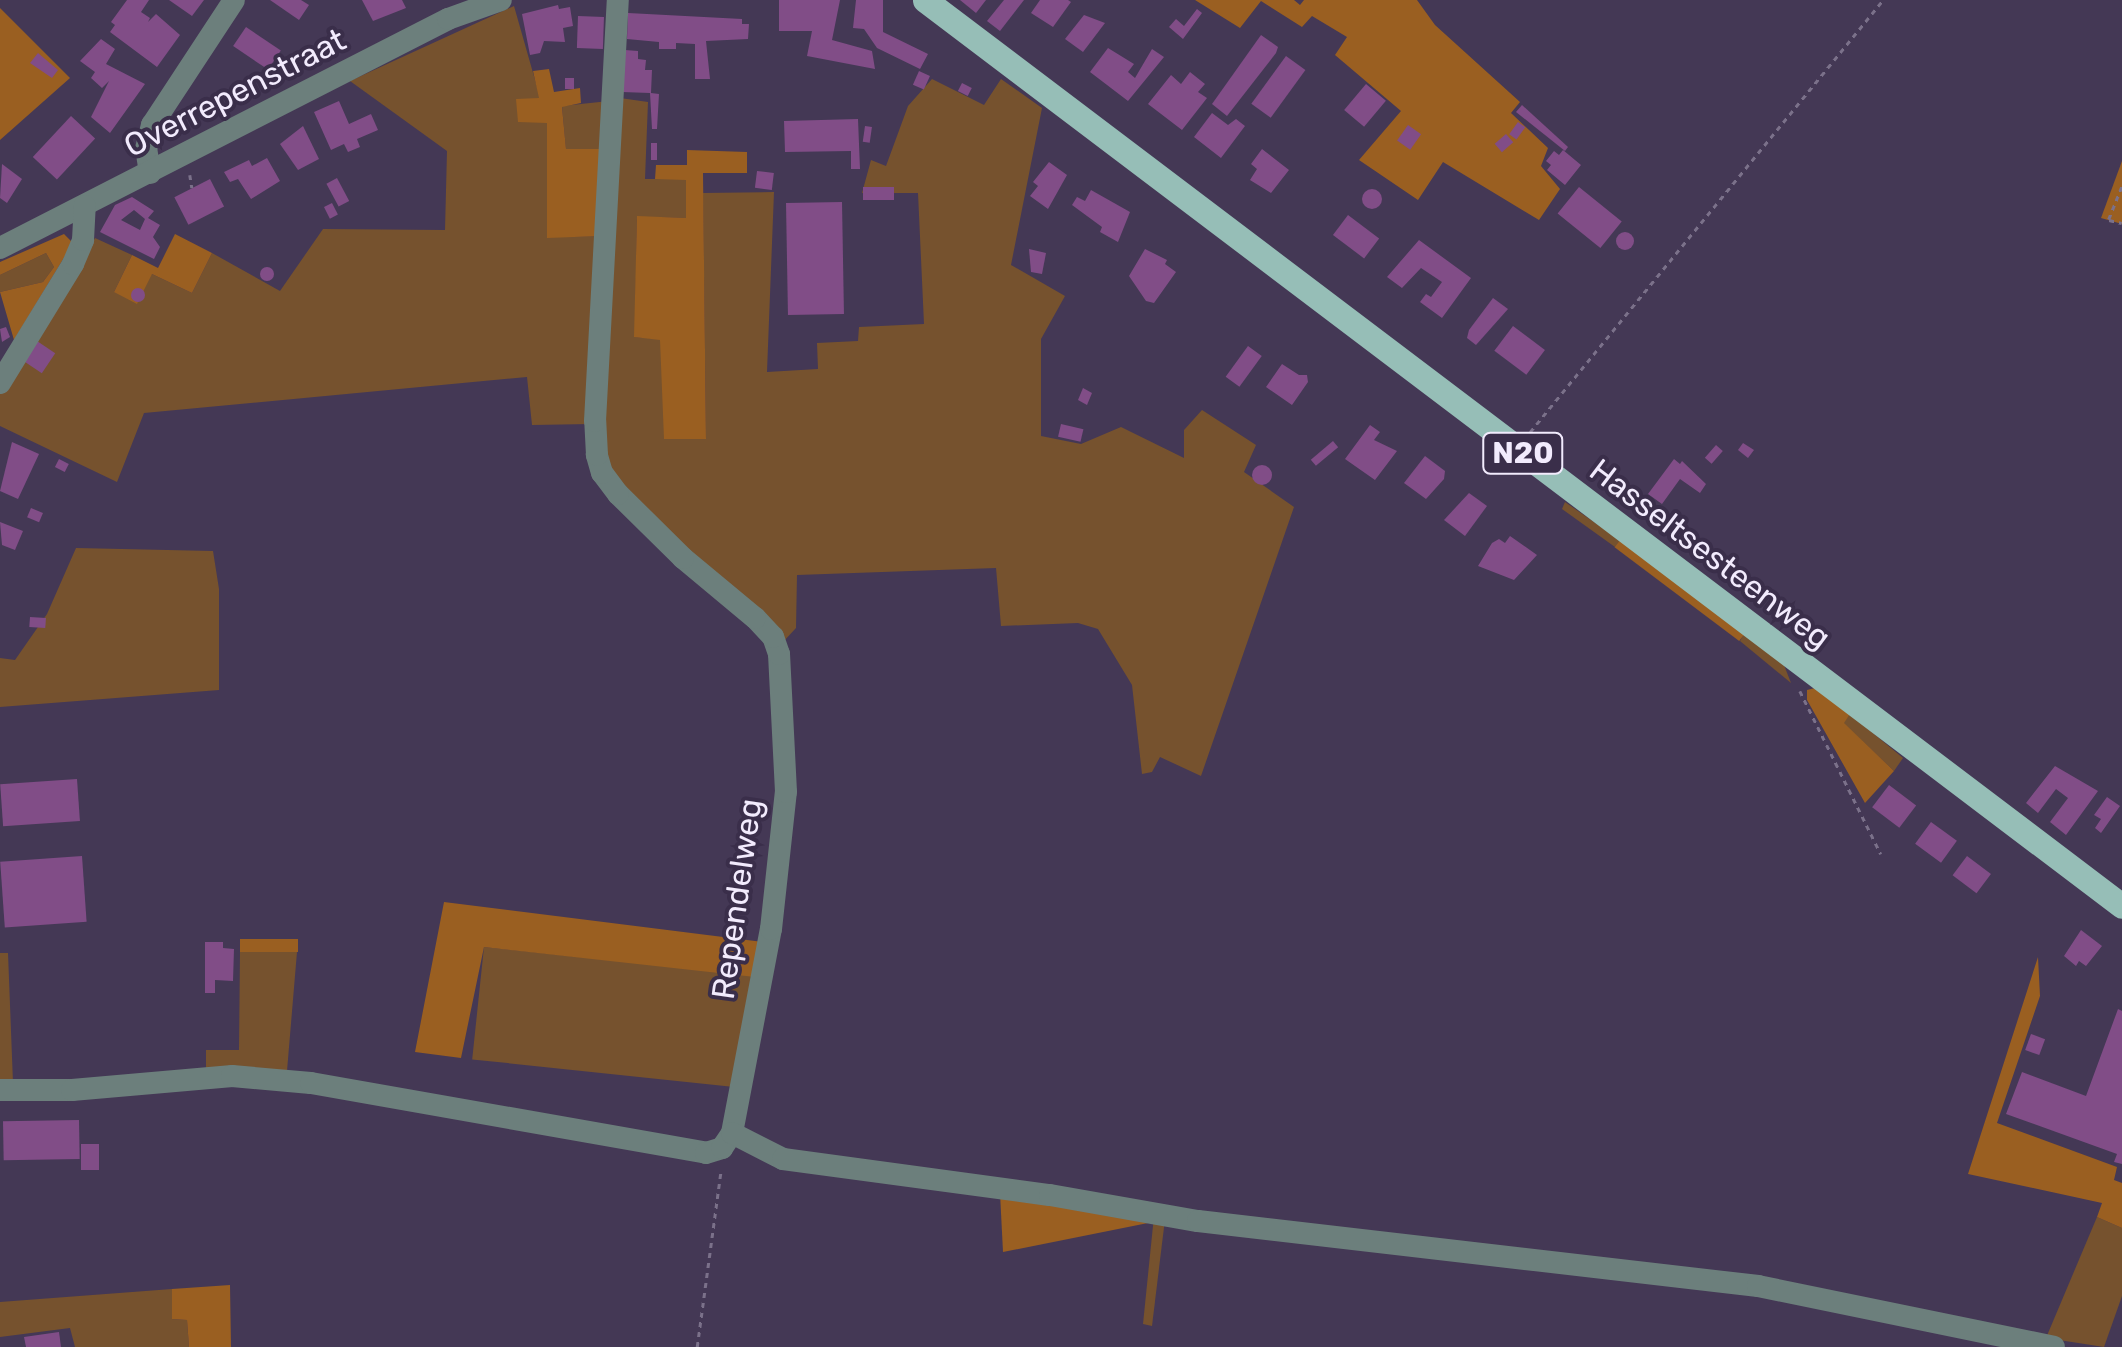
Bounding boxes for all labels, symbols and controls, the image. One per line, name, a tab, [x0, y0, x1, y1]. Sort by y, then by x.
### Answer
street label: Overrepenstraat	[118, 21, 352, 165]
road number: N20	[1480, 428, 1566, 478]
street label: Hasseltsesteenweg	[1582, 451, 1838, 657]
street label: Rependelweg	[704, 796, 770, 1002]

